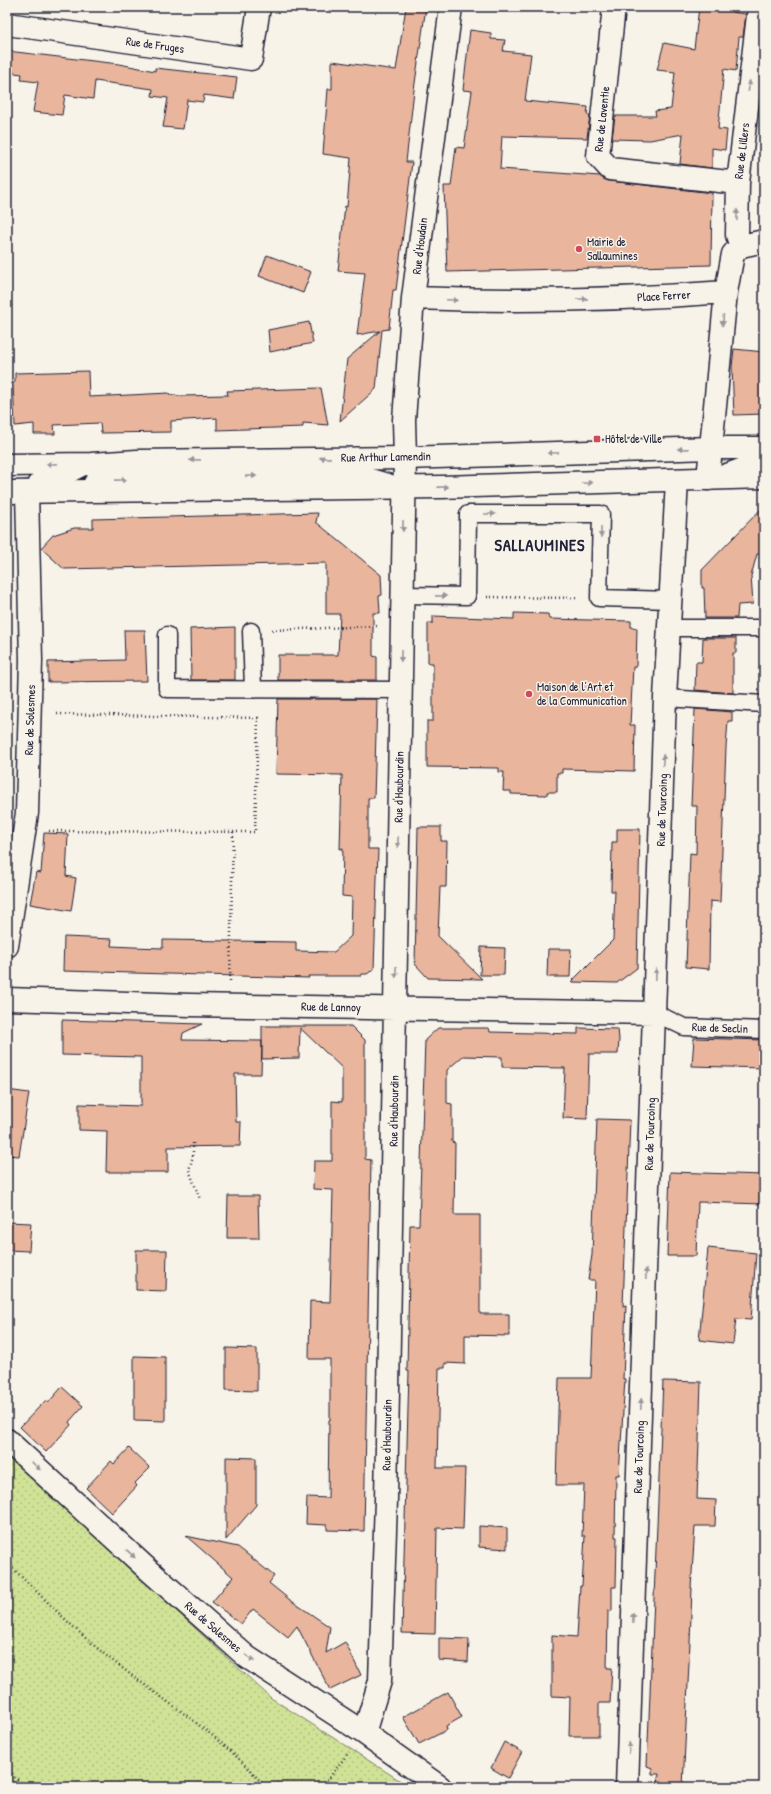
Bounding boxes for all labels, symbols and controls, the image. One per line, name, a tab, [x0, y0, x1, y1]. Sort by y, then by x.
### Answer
street label: Rue de Fruges	[125, 32, 186, 57]
one-way arrow	[746, 80, 753, 92]
street label: Rue de Laventie	[590, 85, 613, 153]
street label: Rue de Lillers	[730, 122, 753, 180]
one-way arrow	[734, 209, 741, 221]
street label: Rue d'Houdain	[408, 217, 431, 275]
place label: Mairie de Sallaumines	[587, 233, 638, 264]
marker: Mairie de Sallaumines	[574, 244, 584, 254]
street label: Place Ferrer	[637, 286, 692, 305]
one-way arrow	[446, 296, 458, 303]
one-way arrow	[576, 296, 589, 302]
one-way arrow	[720, 314, 727, 326]
place label: Hôtel de Ville	[605, 430, 662, 447]
marker: Hôtel de Ville	[592, 434, 602, 444]
one-way arrow	[676, 446, 689, 452]
street label: Rue Arthur Lamendin	[341, 447, 431, 466]
one-way arrow	[546, 450, 559, 456]
one-way arrow	[318, 455, 331, 461]
one-way arrow	[188, 457, 201, 463]
one-way arrow	[45, 461, 58, 467]
one-way arrow	[245, 473, 258, 479]
one-way arrow	[115, 476, 127, 483]
one-way arrow	[581, 480, 594, 486]
one-way arrow	[437, 483, 449, 490]
one-way arrow	[484, 511, 497, 517]
one-way arrow	[400, 520, 407, 532]
one-way arrow	[597, 526, 604, 538]
district label: SALLAUMINES	[495, 534, 585, 556]
one-way arrow	[435, 593, 448, 599]
one-way arrow	[398, 650, 404, 663]
place label: Maison de l’Art et de la Communication	[537, 678, 627, 709]
street label: Rue de Solesmes	[20, 684, 39, 756]
marker: Maison de l’Art et de la Communication	[524, 689, 534, 699]
street label: Rue d'Haubourdin	[389, 751, 408, 823]
one-way arrow	[660, 754, 667, 766]
street label: Rue de Tourcoing	[652, 773, 671, 847]
one-way arrow	[395, 836, 401, 849]
one-way arrow	[393, 966, 399, 979]
one-way arrow	[653, 967, 659, 980]
street label: Rue de Lannoy	[301, 997, 361, 1016]
street label: Rue de Seclin	[692, 1018, 748, 1037]
street label: Rue d'Haubourdin	[384, 1075, 403, 1147]
street label: Rue de Tourcoing	[640, 1097, 659, 1171]
one-way arrow	[642, 1268, 649, 1280]
one-way arrow	[638, 1397, 644, 1410]
street label: Rue d'Haubourdin	[377, 1399, 396, 1471]
street label: Rue de Tourcoing	[629, 1420, 648, 1494]
one-way arrow	[31, 1461, 41, 1471]
one-way arrow	[127, 1549, 136, 1558]
street label: Rue de Solesmes	[181, 1597, 246, 1656]
one-way arrow	[630, 1612, 637, 1624]
one-way arrow	[245, 1654, 256, 1662]
one-way arrow	[626, 1741, 632, 1754]

